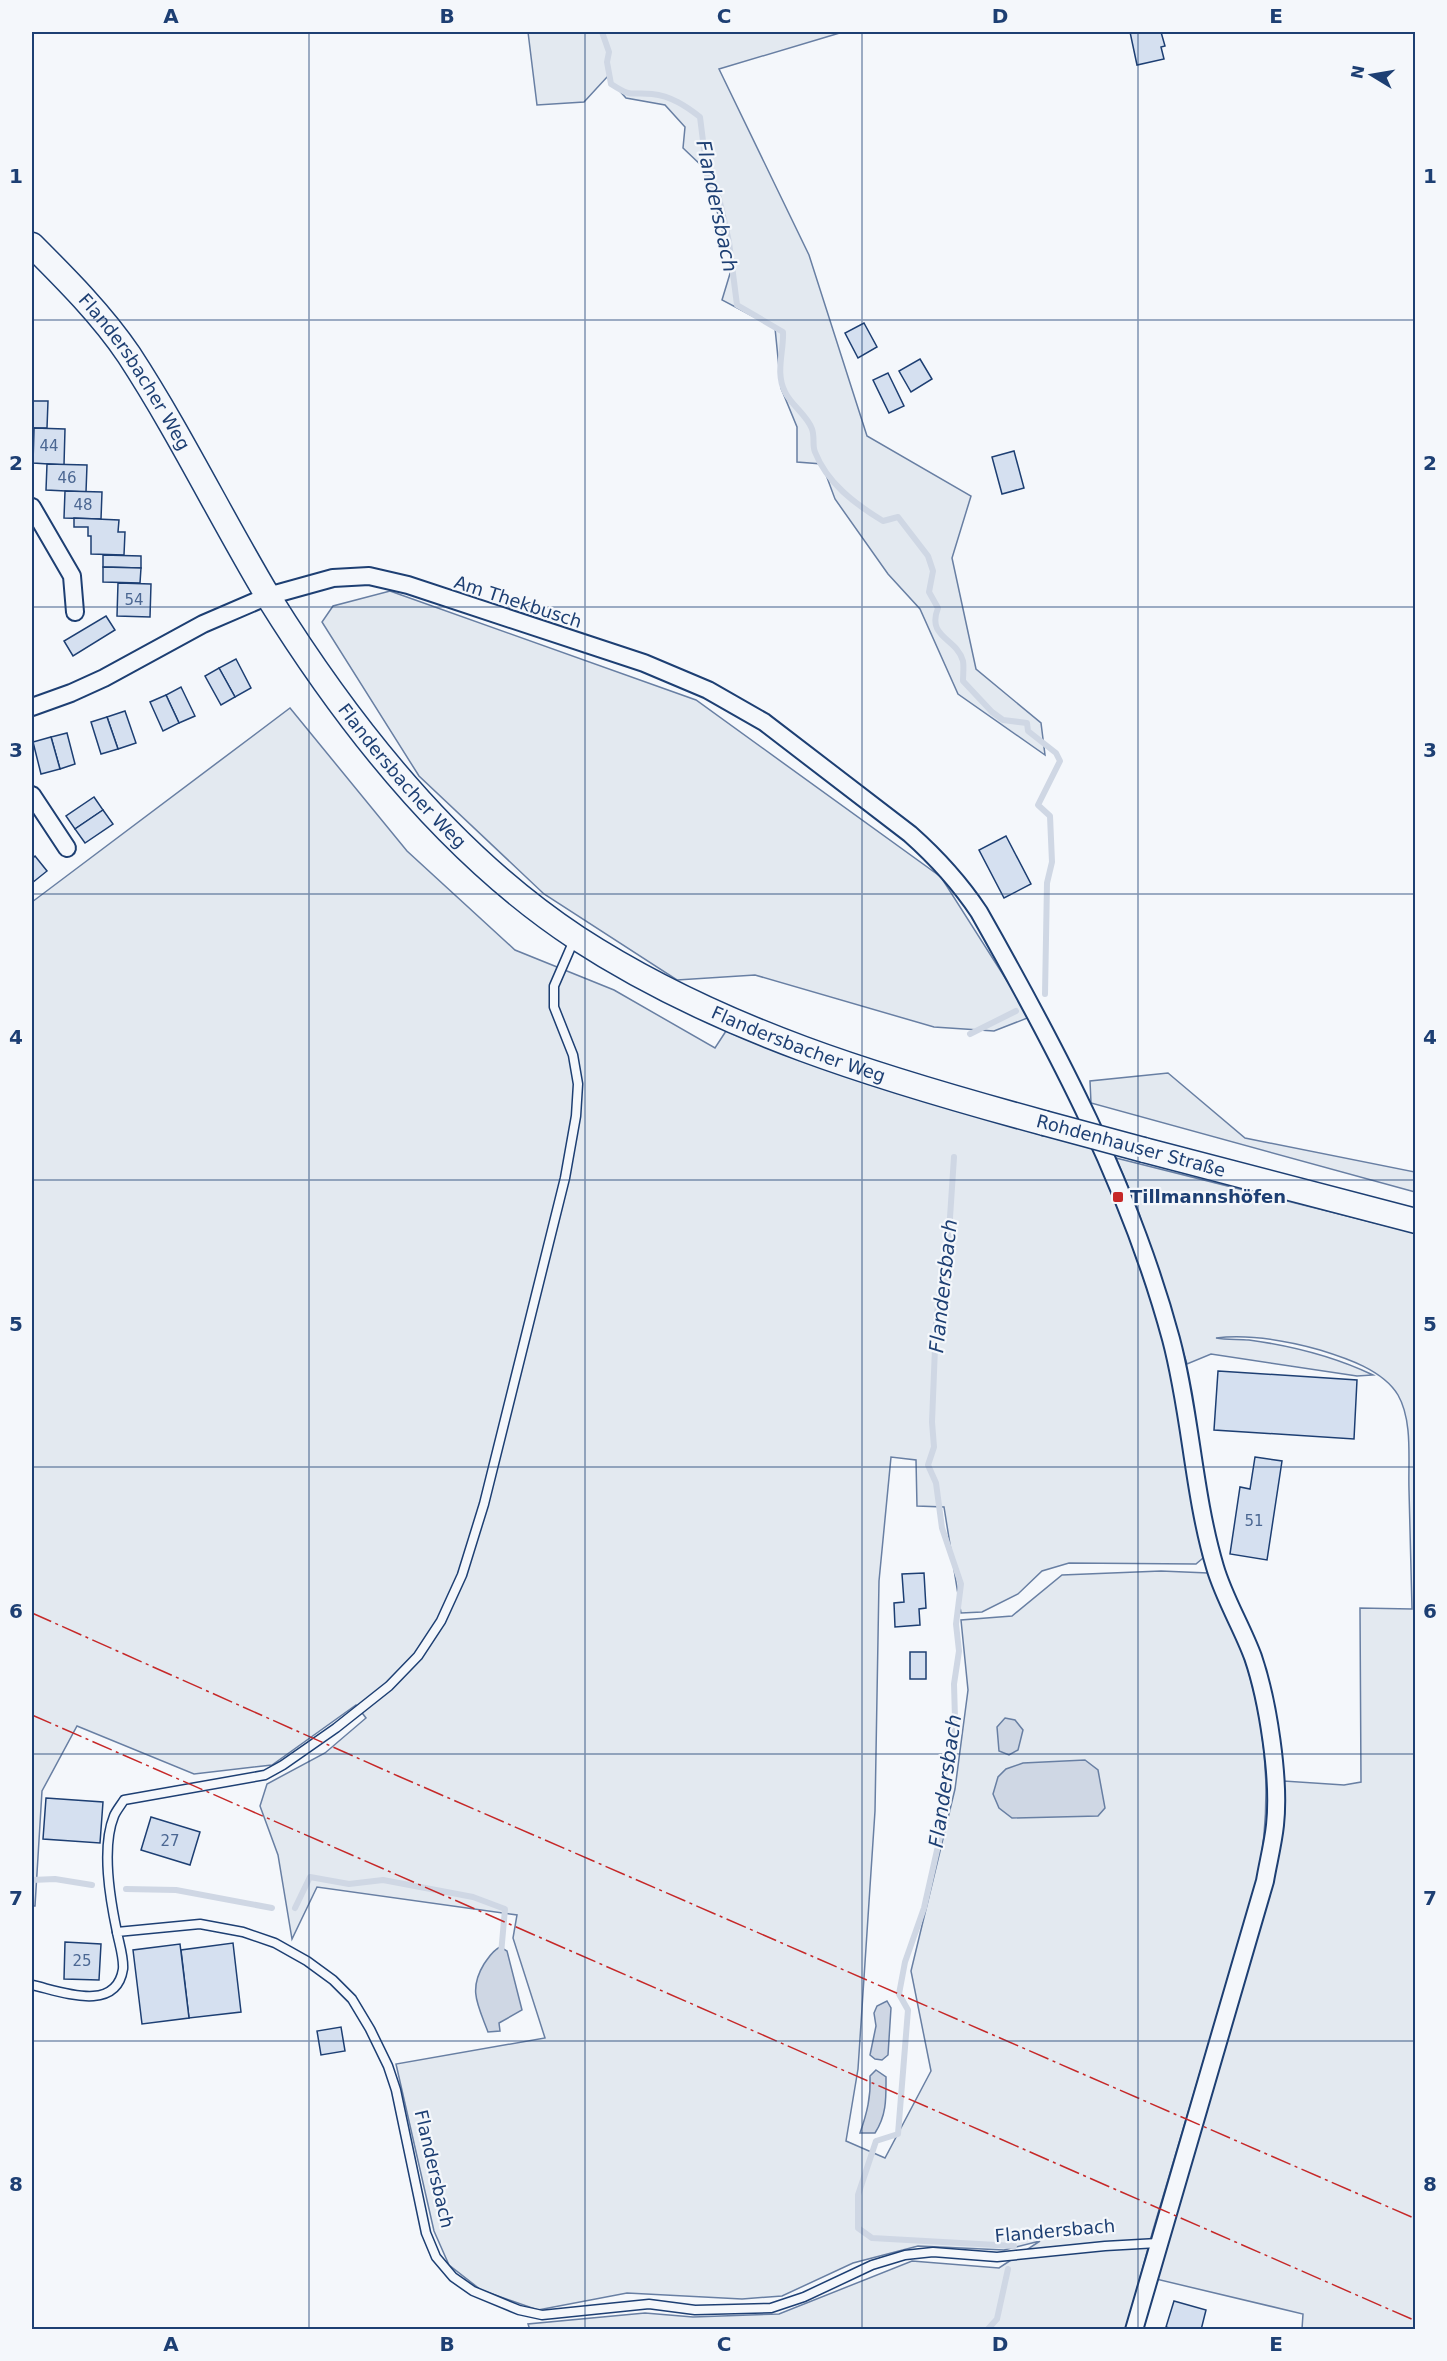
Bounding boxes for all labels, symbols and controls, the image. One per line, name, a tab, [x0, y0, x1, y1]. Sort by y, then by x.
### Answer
text: A	[163, 4, 179, 28]
text: B	[439, 4, 455, 28]
text: C	[717, 4, 731, 28]
text: D	[992, 4, 1008, 28]
text: E	[1269, 4, 1283, 28]
north arrow	[1342, 45, 1402, 105]
text: N	[1347, 64, 1368, 81]
water label: Flandersbach	[691, 138, 743, 274]
text: 1	[9, 164, 23, 188]
text: 1	[1423, 164, 1437, 188]
street label: Flandersbacher Weg	[75, 289, 195, 454]
house number: 44	[39, 437, 59, 455]
text: 2	[9, 451, 23, 475]
text: 2	[1423, 451, 1437, 475]
house number: 46	[57, 469, 77, 487]
house number: 48	[73, 496, 93, 514]
street label: Am Thekbusch	[452, 571, 585, 632]
house number: 54	[124, 591, 144, 609]
street label: Flandersbacher Weg	[334, 699, 471, 852]
text: 3	[9, 738, 23, 762]
text: 3	[1423, 738, 1437, 762]
street label: Flandersbacher Weg	[708, 1002, 888, 1086]
text: 4	[9, 1025, 23, 1049]
text: 4	[1423, 1025, 1437, 1049]
street label: Rohdenhauser Straße	[1034, 1110, 1228, 1181]
place label: Tillmannshöfen	[1130, 1186, 1286, 1207]
marker: Tillmannshöfen	[1111, 1190, 1125, 1204]
water label: Flandersbach	[924, 1218, 962, 1354]
text: 5	[9, 1312, 23, 1336]
text: 5	[1423, 1312, 1437, 1336]
house number: 51	[1244, 1512, 1264, 1530]
text: 6	[9, 1599, 23, 1623]
text: 6	[1423, 1599, 1437, 1623]
water label: Flandersbach	[924, 1713, 966, 1849]
house number: 27	[160, 1832, 180, 1850]
text: 7	[9, 1886, 23, 1910]
text: 7	[1423, 1886, 1437, 1910]
house number: 25	[72, 1952, 92, 1970]
street label: Flandersbach	[411, 2108, 458, 2230]
text: 8	[9, 2172, 23, 2196]
text: 8	[1423, 2172, 1437, 2196]
street label: Flandersbach	[994, 2215, 1116, 2246]
text: A	[163, 2332, 179, 2356]
text: B	[439, 2332, 455, 2356]
text: C	[717, 2332, 731, 2356]
text: D	[992, 2332, 1008, 2356]
text: E	[1269, 2332, 1283, 2356]

